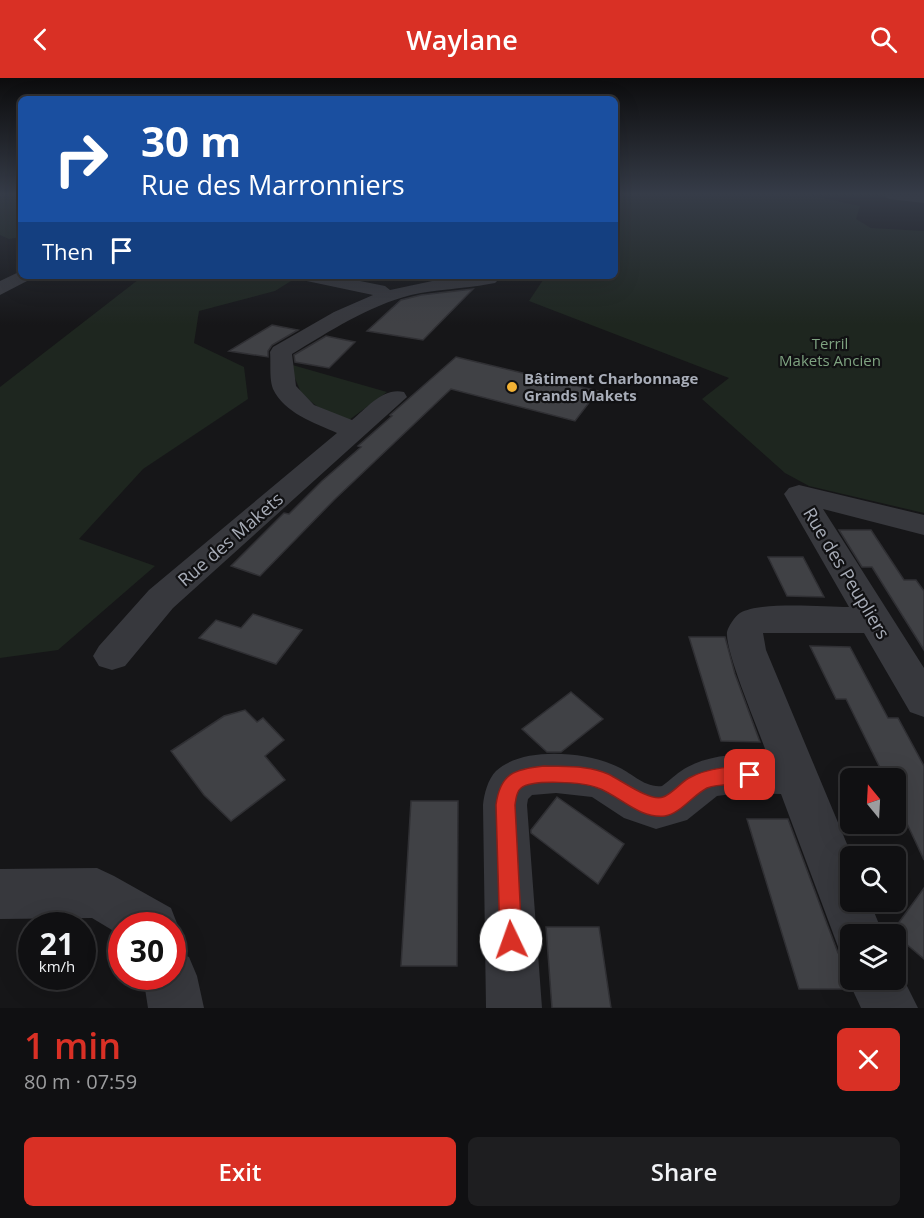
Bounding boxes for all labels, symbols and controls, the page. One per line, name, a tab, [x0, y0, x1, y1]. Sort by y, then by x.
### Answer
text: Waylane	[406, 21, 518, 58]
icon: back	[24, 23, 57, 56]
icon: search	[867, 23, 900, 56]
text: 30 m	[141, 112, 241, 169]
icon: right	[42, 120, 120, 198]
text: Rue des Marronniers	[141, 166, 405, 203]
icon: arrive	[105, 234, 138, 267]
text: Then	[42, 236, 93, 266]
park label: Terril Makets Ancien	[779, 333, 881, 370]
place label: Bâtiment Charbonnage Grands Makets	[524, 368, 698, 405]
marker: Bâtiment Charbonnage Grands Makets	[505, 380, 519, 394]
street label: Rue des Makets	[172, 487, 288, 591]
street label: Rue des Peupliers	[798, 503, 896, 643]
pin	[724, 749, 775, 800]
icon: arrive	[733, 758, 766, 791]
north arrow	[840, 768, 906, 834]
map controls	[840, 768, 906, 990]
button: search	[840, 846, 906, 912]
position arrow	[479, 908, 543, 972]
speed limit sign: 30	[108, 912, 186, 990]
text: 21	[40, 923, 74, 964]
button: layers	[840, 924, 906, 990]
text: km/h	[39, 956, 75, 976]
text: 1 min	[24, 1021, 121, 1070]
button: close	[837, 1028, 900, 1091]
text: 80 m · 07:59	[24, 1068, 137, 1095]
button: Exit	[24, 1137, 456, 1206]
button: Share	[468, 1137, 900, 1206]

